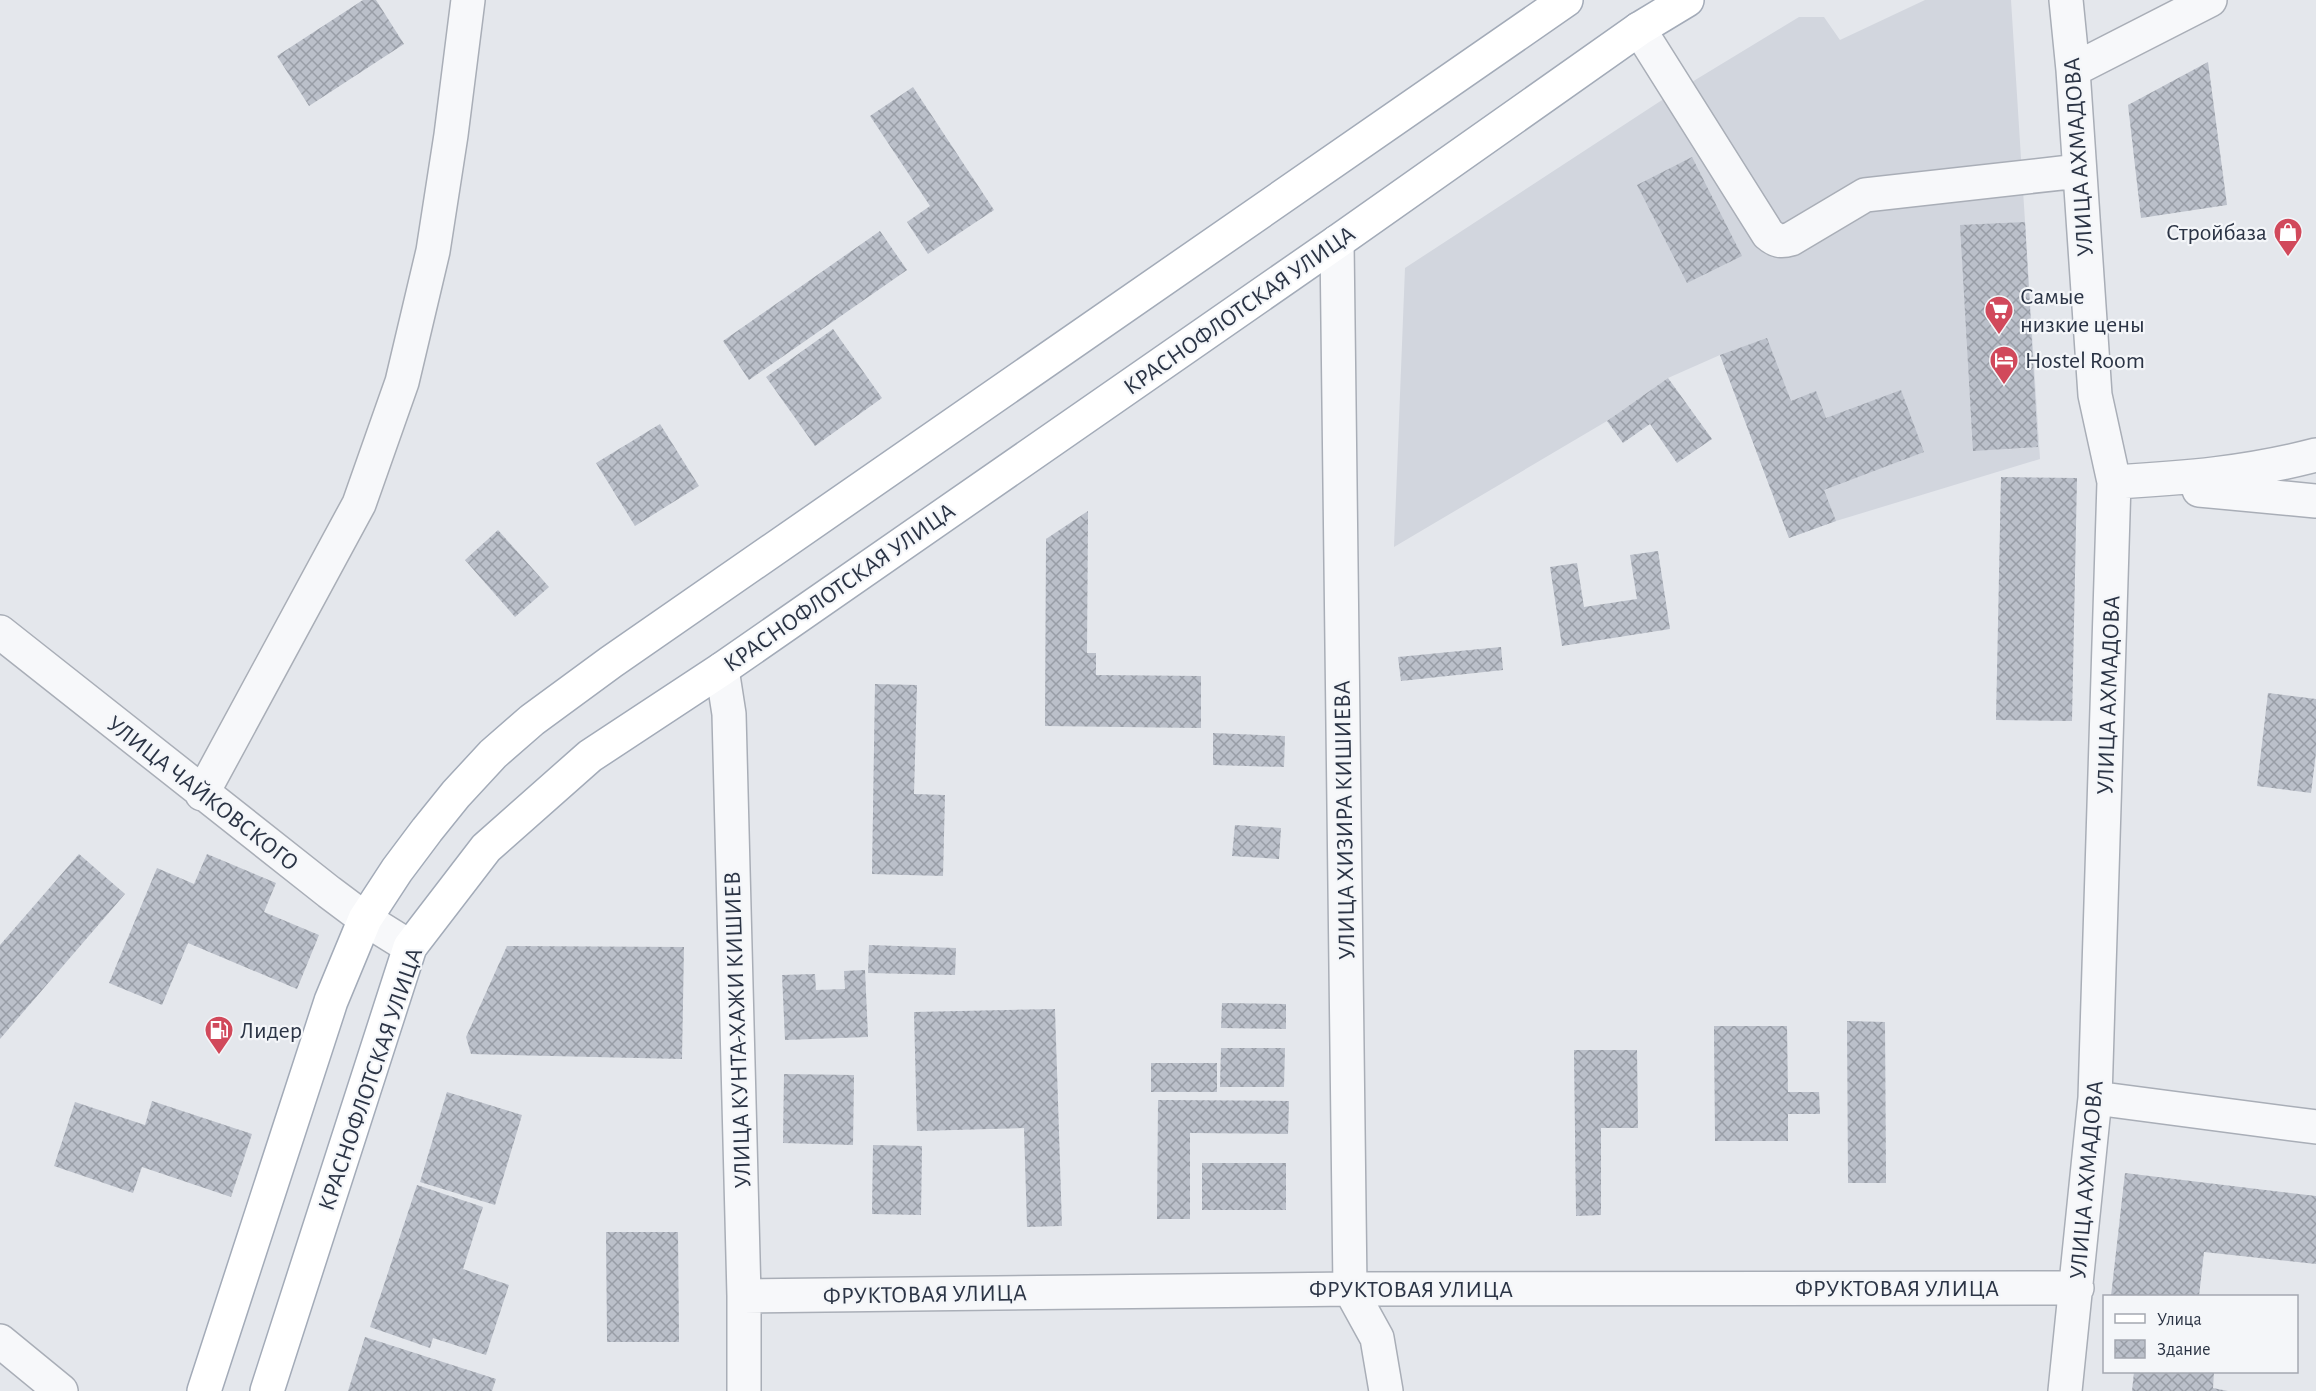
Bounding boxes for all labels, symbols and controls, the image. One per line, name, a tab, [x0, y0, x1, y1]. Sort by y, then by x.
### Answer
street label: УЛИЦА АХМАДОВА	[2060, 57, 2098, 257]
shop icon: Стройбаза	[2272, 216, 2304, 258]
place label: Стройбаза	[2166, 221, 2267, 245]
street label: КРАСНОФЛОТСКАЯ УЛИЦА	[1120, 222, 1360, 400]
place label: Самые низкие цены	[2020, 285, 2145, 337]
supermarket icon: Самые низкие цены	[1983, 294, 2015, 336]
hotel icon: Hostel Room	[1988, 344, 2020, 386]
place label: Hostel Room	[2025, 349, 2145, 373]
street label: КРАСНОФЛОТСКАЯ УЛИЦА	[720, 499, 960, 677]
street label: УЛИЦА АХМАДОВА	[2094, 595, 2124, 795]
street label: УЛИЦА ХИЗИРА КИШИЕВА	[1331, 680, 1359, 960]
street label: УЛИЦА ЧАЙКОВСКОГО	[102, 712, 303, 876]
street label: УЛИЦА КУНТА-ХАЖИ КИШИЕВ	[720, 871, 756, 1189]
street label: КРАСНОФЛОТСКАЯ УЛИЦА	[315, 945, 427, 1214]
fuel station icon: Лидер	[203, 1014, 235, 1056]
place label: Лидер	[240, 1019, 302, 1043]
street label: УЛИЦА АХМАДОВА	[2066, 1080, 2108, 1281]
street label: ФРУКТОВАЯ УЛИЦА	[1795, 1277, 1999, 1301]
street label: ФРУКТОВАЯ УЛИЦА	[1309, 1278, 1513, 1302]
street label: ФРУКТОВАЯ УЛИЦА	[823, 1281, 1027, 1309]
legend	[2103, 1295, 2298, 1373]
text: Улица	[2157, 1311, 2202, 1329]
text: Здание	[2157, 1341, 2211, 1359]

